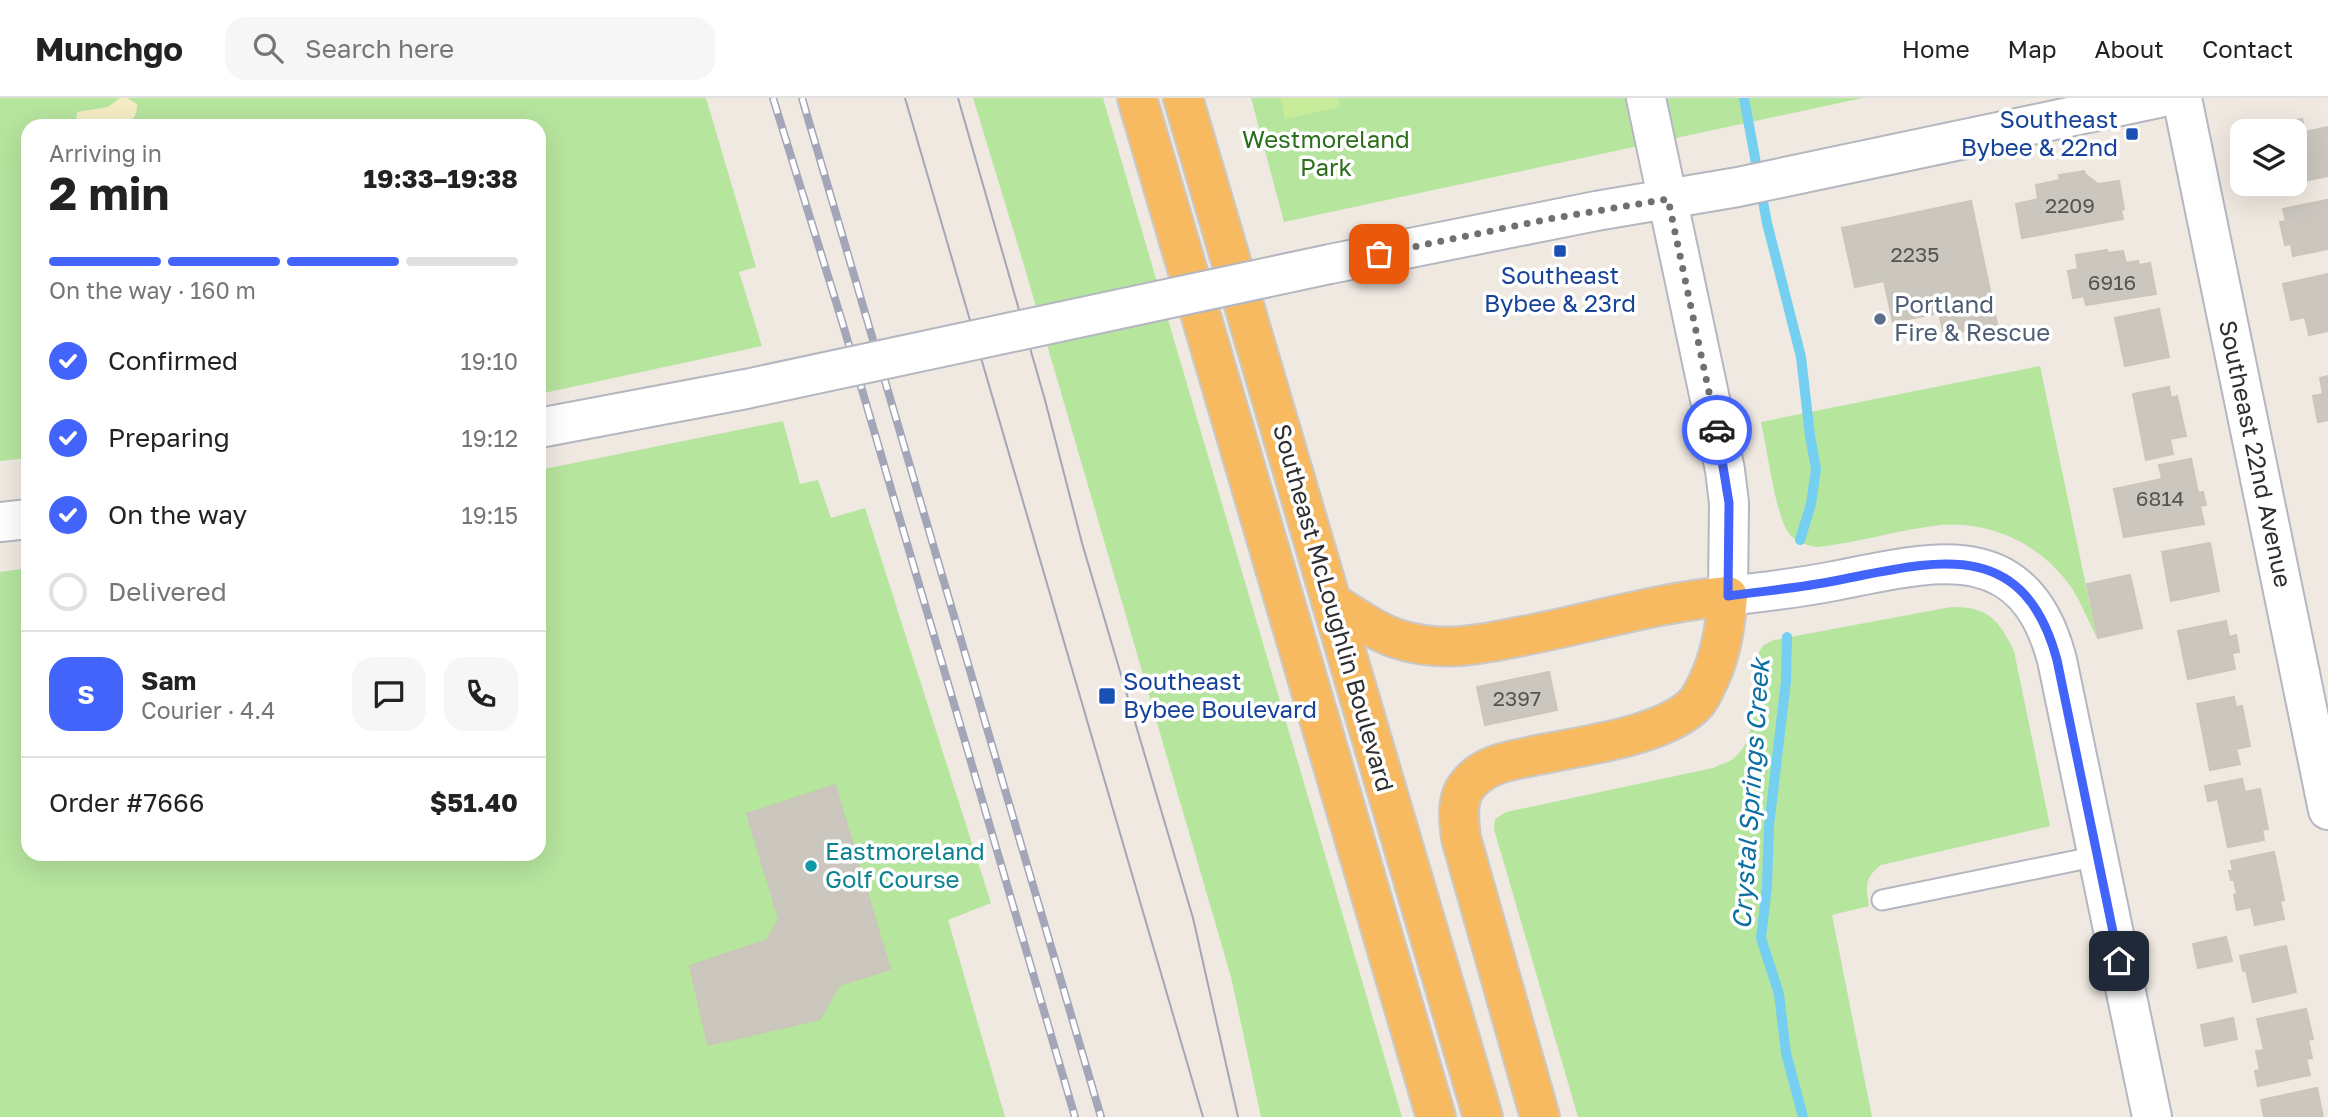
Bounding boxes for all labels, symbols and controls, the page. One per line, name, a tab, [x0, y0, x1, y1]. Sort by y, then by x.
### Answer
search box	[225, 17, 715, 80]
text: Munchgo	[35, 29, 183, 68]
icon: search	[249, 29, 287, 67]
text: Search here	[305, 33, 454, 64]
text: Home	[1902, 34, 1970, 63]
text: Map	[2008, 34, 2057, 63]
text: About	[2095, 34, 2164, 63]
text: Contact	[2202, 34, 2293, 63]
place label: Southeast Bybee & 22nd	[1961, 104, 2118, 161]
map controls	[2230, 119, 2307, 196]
button: layers	[2230, 119, 2307, 196]
park label: Westmoreland Park	[1242, 124, 1410, 181]
marker: Southeast Bybee & 22nd	[2124, 126, 2140, 142]
text: Arriving in	[49, 139, 162, 167]
text: 19:33–19:38	[364, 163, 518, 194]
text: 2 min	[49, 165, 169, 220]
house number: 2209	[2045, 192, 2095, 218]
pin	[1349, 224, 1409, 284]
icon: bag	[1360, 235, 1398, 273]
house number: 2235	[1891, 241, 1939, 267]
marker: Southeast Bybee & 23rd	[1552, 243, 1568, 259]
place label: Southeast Bybee & 23rd	[1484, 260, 1636, 317]
house number: 6916	[2088, 269, 2136, 295]
text: On the way · 160 m	[49, 276, 256, 304]
place label: Portland Fire & Rescue	[1894, 289, 2050, 346]
marker: Portland Fire & Rescue	[1872, 311, 1888, 327]
street label: Southeast 22nd Avenue	[2214, 317, 2299, 590]
icon: check	[49, 342, 87, 380]
text: Confirmed	[108, 345, 238, 376]
text: 19:10	[461, 347, 518, 375]
courier	[1682, 395, 1752, 465]
icon: car	[1698, 411, 1736, 449]
icon: check	[49, 419, 87, 457]
street label: Southeast McLoughlin Boulevard	[1268, 420, 1401, 795]
text: Preparing	[108, 422, 230, 453]
text: 19:12	[462, 424, 518, 452]
house number: 6814	[2136, 485, 2184, 511]
icon: check	[49, 496, 87, 534]
text: On the way	[108, 499, 247, 530]
text: 19:15	[462, 501, 518, 529]
text: Delivered	[108, 576, 227, 607]
water label: Crystal Springs Creek	[1726, 655, 1776, 930]
button: chat	[352, 657, 426, 731]
button: phone	[444, 657, 518, 731]
text: Sam	[141, 665, 196, 696]
place label: Southeast Bybee Boulevard	[1123, 666, 1317, 723]
text: S	[77, 679, 95, 710]
house number: 2397	[1493, 685, 1541, 711]
marker: Southeast Bybee Boulevard	[1097, 686, 1117, 706]
text: Courier · 4.4	[141, 696, 275, 724]
text: Order #7666	[49, 787, 204, 818]
text: $51.40	[430, 787, 518, 818]
place label: Eastmoreland Golf Course	[825, 836, 985, 893]
marker: Eastmoreland Golf Course	[803, 858, 819, 874]
pin	[2089, 931, 2149, 991]
icon: home	[2100, 942, 2138, 980]

